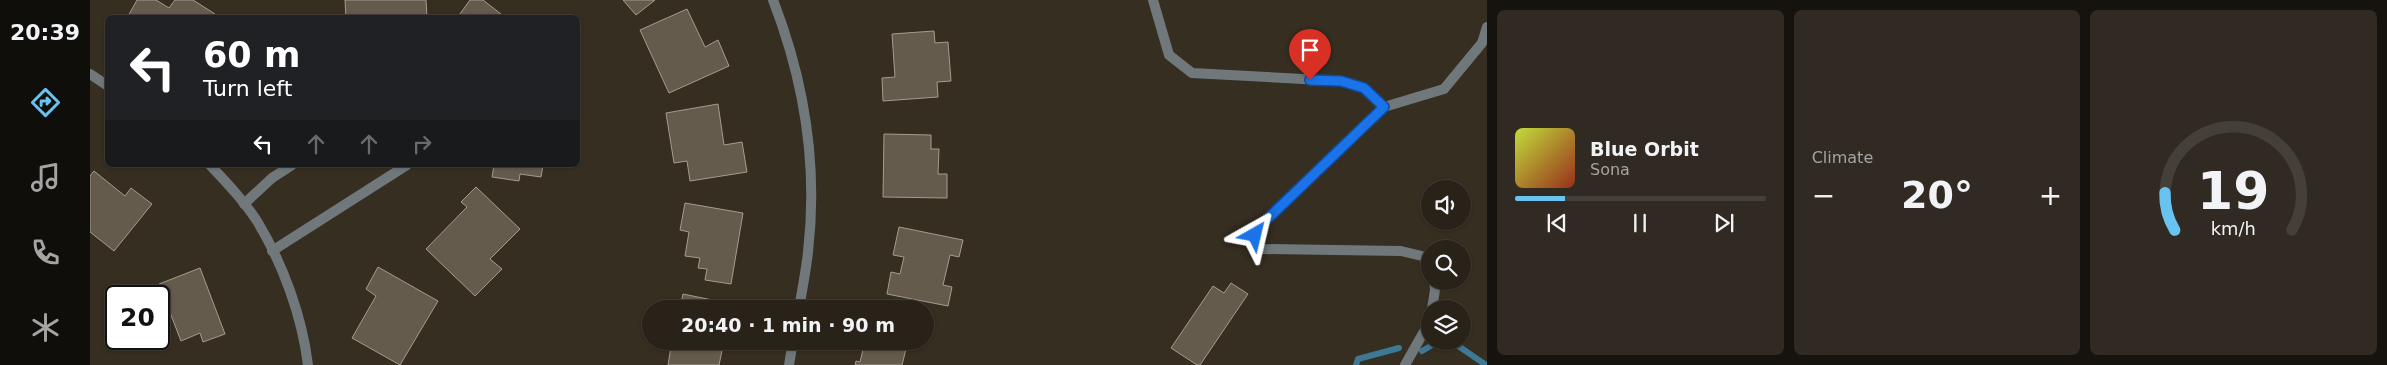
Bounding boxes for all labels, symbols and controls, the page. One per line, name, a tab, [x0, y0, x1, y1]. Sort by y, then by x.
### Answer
text: 20:39	[10, 20, 80, 45]
pin	[1289, 29, 1331, 80]
icon: left	[120, 35, 185, 100]
text: 60 m	[203, 35, 300, 75]
icon: arrive	[1296, 36, 1324, 64]
text: Turn left	[203, 76, 292, 101]
icon: directions	[28, 85, 63, 120]
icon: left	[249, 130, 277, 158]
icon: ahead	[302, 130, 330, 158]
icon: ahead	[355, 130, 383, 158]
icon: right	[408, 130, 436, 158]
text: Blue Orbit	[1590, 138, 1699, 160]
text: Climate	[1812, 148, 1873, 167]
icon: music	[28, 160, 63, 195]
text: Sona	[1590, 160, 1630, 179]
text: 19	[2197, 161, 2270, 221]
text: 20°	[1901, 173, 1973, 217]
text: −	[1812, 179, 1835, 212]
text: +	[2039, 179, 2062, 212]
map controls	[1421, 180, 1471, 350]
button: sound	[1421, 180, 1471, 230]
position arrow	[1228, 208, 1280, 260]
icon: previous	[1543, 209, 1571, 237]
icon: pause	[1626, 209, 1654, 237]
icon: next	[1710, 209, 1738, 237]
text: km/h	[2211, 218, 2256, 239]
icon: phone	[28, 235, 63, 270]
button: search	[1421, 240, 1471, 290]
speed limit sign: 20	[105, 285, 170, 350]
button: layers	[1421, 300, 1471, 350]
icon: climate	[28, 310, 63, 345]
text: 20:40 · 1 min · 90 m	[681, 314, 895, 336]

